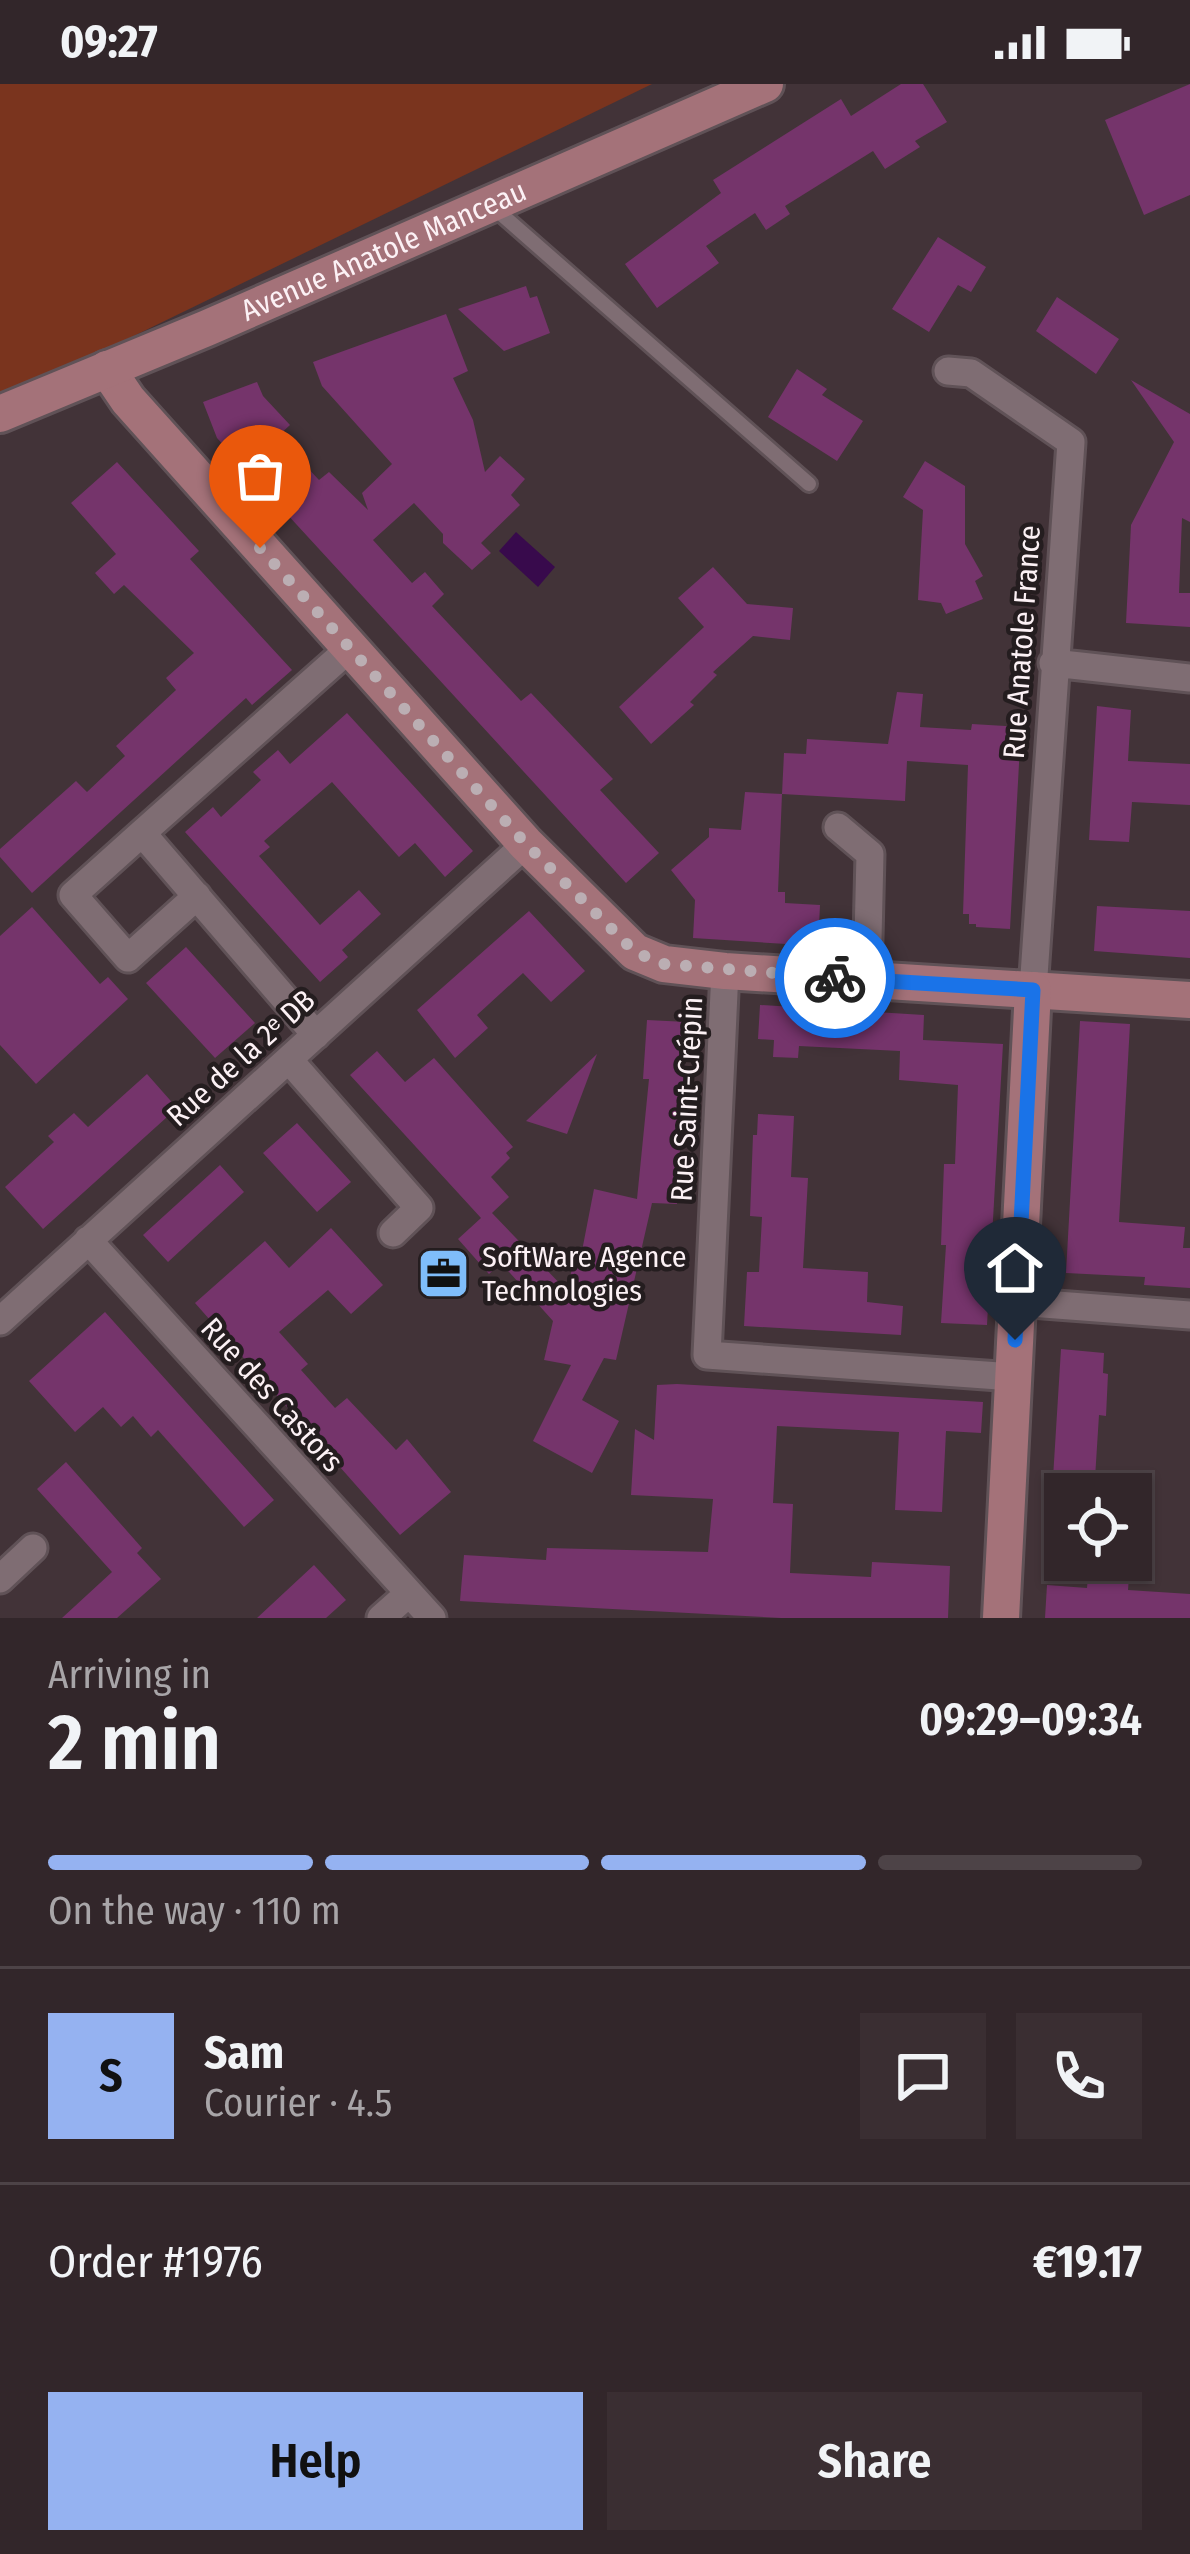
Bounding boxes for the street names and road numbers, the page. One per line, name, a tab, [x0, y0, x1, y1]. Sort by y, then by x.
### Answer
street label: Avenue Anatole Manceau	[236, 173, 532, 329]
street label: Rue Anatole France	[996, 524, 1048, 760]
street label: Rue de la 2ᵉ DB	[160, 982, 322, 1134]
street label: Rue Saint-Crépin	[664, 996, 710, 1202]
street label: Rue des Castors	[193, 1311, 351, 1479]

